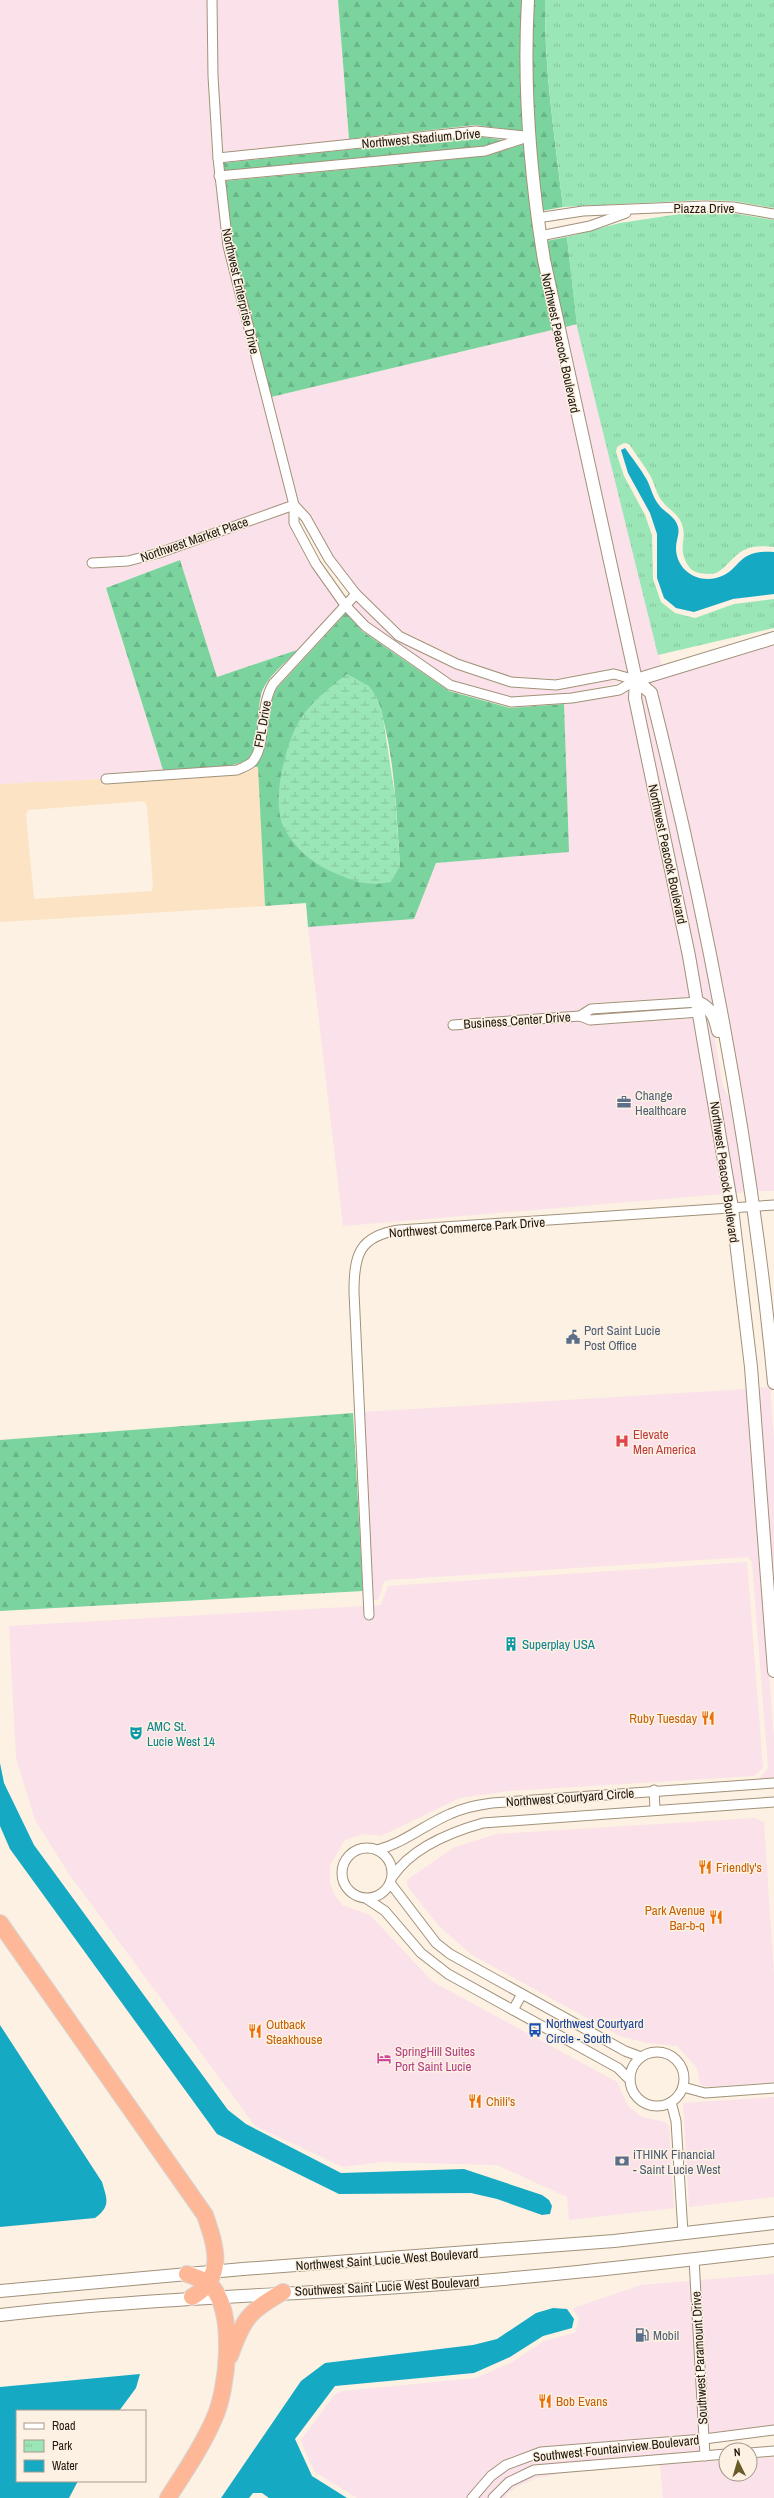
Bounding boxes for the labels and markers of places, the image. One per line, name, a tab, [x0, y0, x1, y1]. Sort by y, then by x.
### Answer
place label: Change Healthcare	[635, 1087, 687, 1119]
office icon: Change Healthcare	[616, 1094, 632, 1110]
place label: Port Saint Lucie Post Office	[584, 1322, 661, 1354]
public building icon: Port Saint Lucie Post Office	[565, 1329, 581, 1345]
place label: Elevate Men America	[633, 1426, 696, 1458]
hospital icon: Elevate Men America	[614, 1433, 630, 1449]
building icon: Superplay USA	[503, 1636, 519, 1652]
place label: Superplay USA	[522, 1636, 596, 1653]
place label: Ruby Tuesday	[629, 1710, 698, 1727]
restaurant icon: Ruby Tuesday	[700, 1710, 716, 1726]
place label: AMC St. Lucie West 14	[146, 1718, 215, 1750]
theatre icon: AMC St. Lucie West 14	[128, 1725, 144, 1741]
restaurant icon: Friendly's	[697, 1859, 713, 1875]
place label: Friendly's	[716, 1859, 762, 1876]
place label: Park Avenue Bar-b-q	[645, 1902, 705, 1934]
restaurant icon: Park Avenue Bar-b-q	[708, 1909, 724, 1925]
place label: Northwest Courtyard Circle - South	[546, 2015, 644, 2047]
place label: Outback Steakhouse	[266, 2016, 322, 2048]
bus stop icon: Northwest Courtyard Circle - South	[527, 2022, 543, 2038]
restaurant icon: Outback Steakhouse	[247, 2023, 263, 2039]
place label: SpringHill Suites Port Saint Lucie	[395, 2043, 475, 2075]
hotel icon: SpringHill Suites Port Saint Lucie	[376, 2050, 392, 2066]
restaurant icon: Chili's	[467, 2093, 483, 2109]
place label: Chili's	[486, 2093, 515, 2110]
place label: iTHINK Financial - Saint Lucie West	[633, 2146, 721, 2178]
bank icon: iTHINK Financial - Saint Lucie West	[614, 2153, 630, 2169]
fuel station icon: Mobil	[634, 2327, 650, 2343]
place label: Mobil	[653, 2327, 679, 2344]
restaurant icon: Bob Evans	[537, 2393, 553, 2409]
place label: Bob Evans	[556, 2393, 608, 2410]

